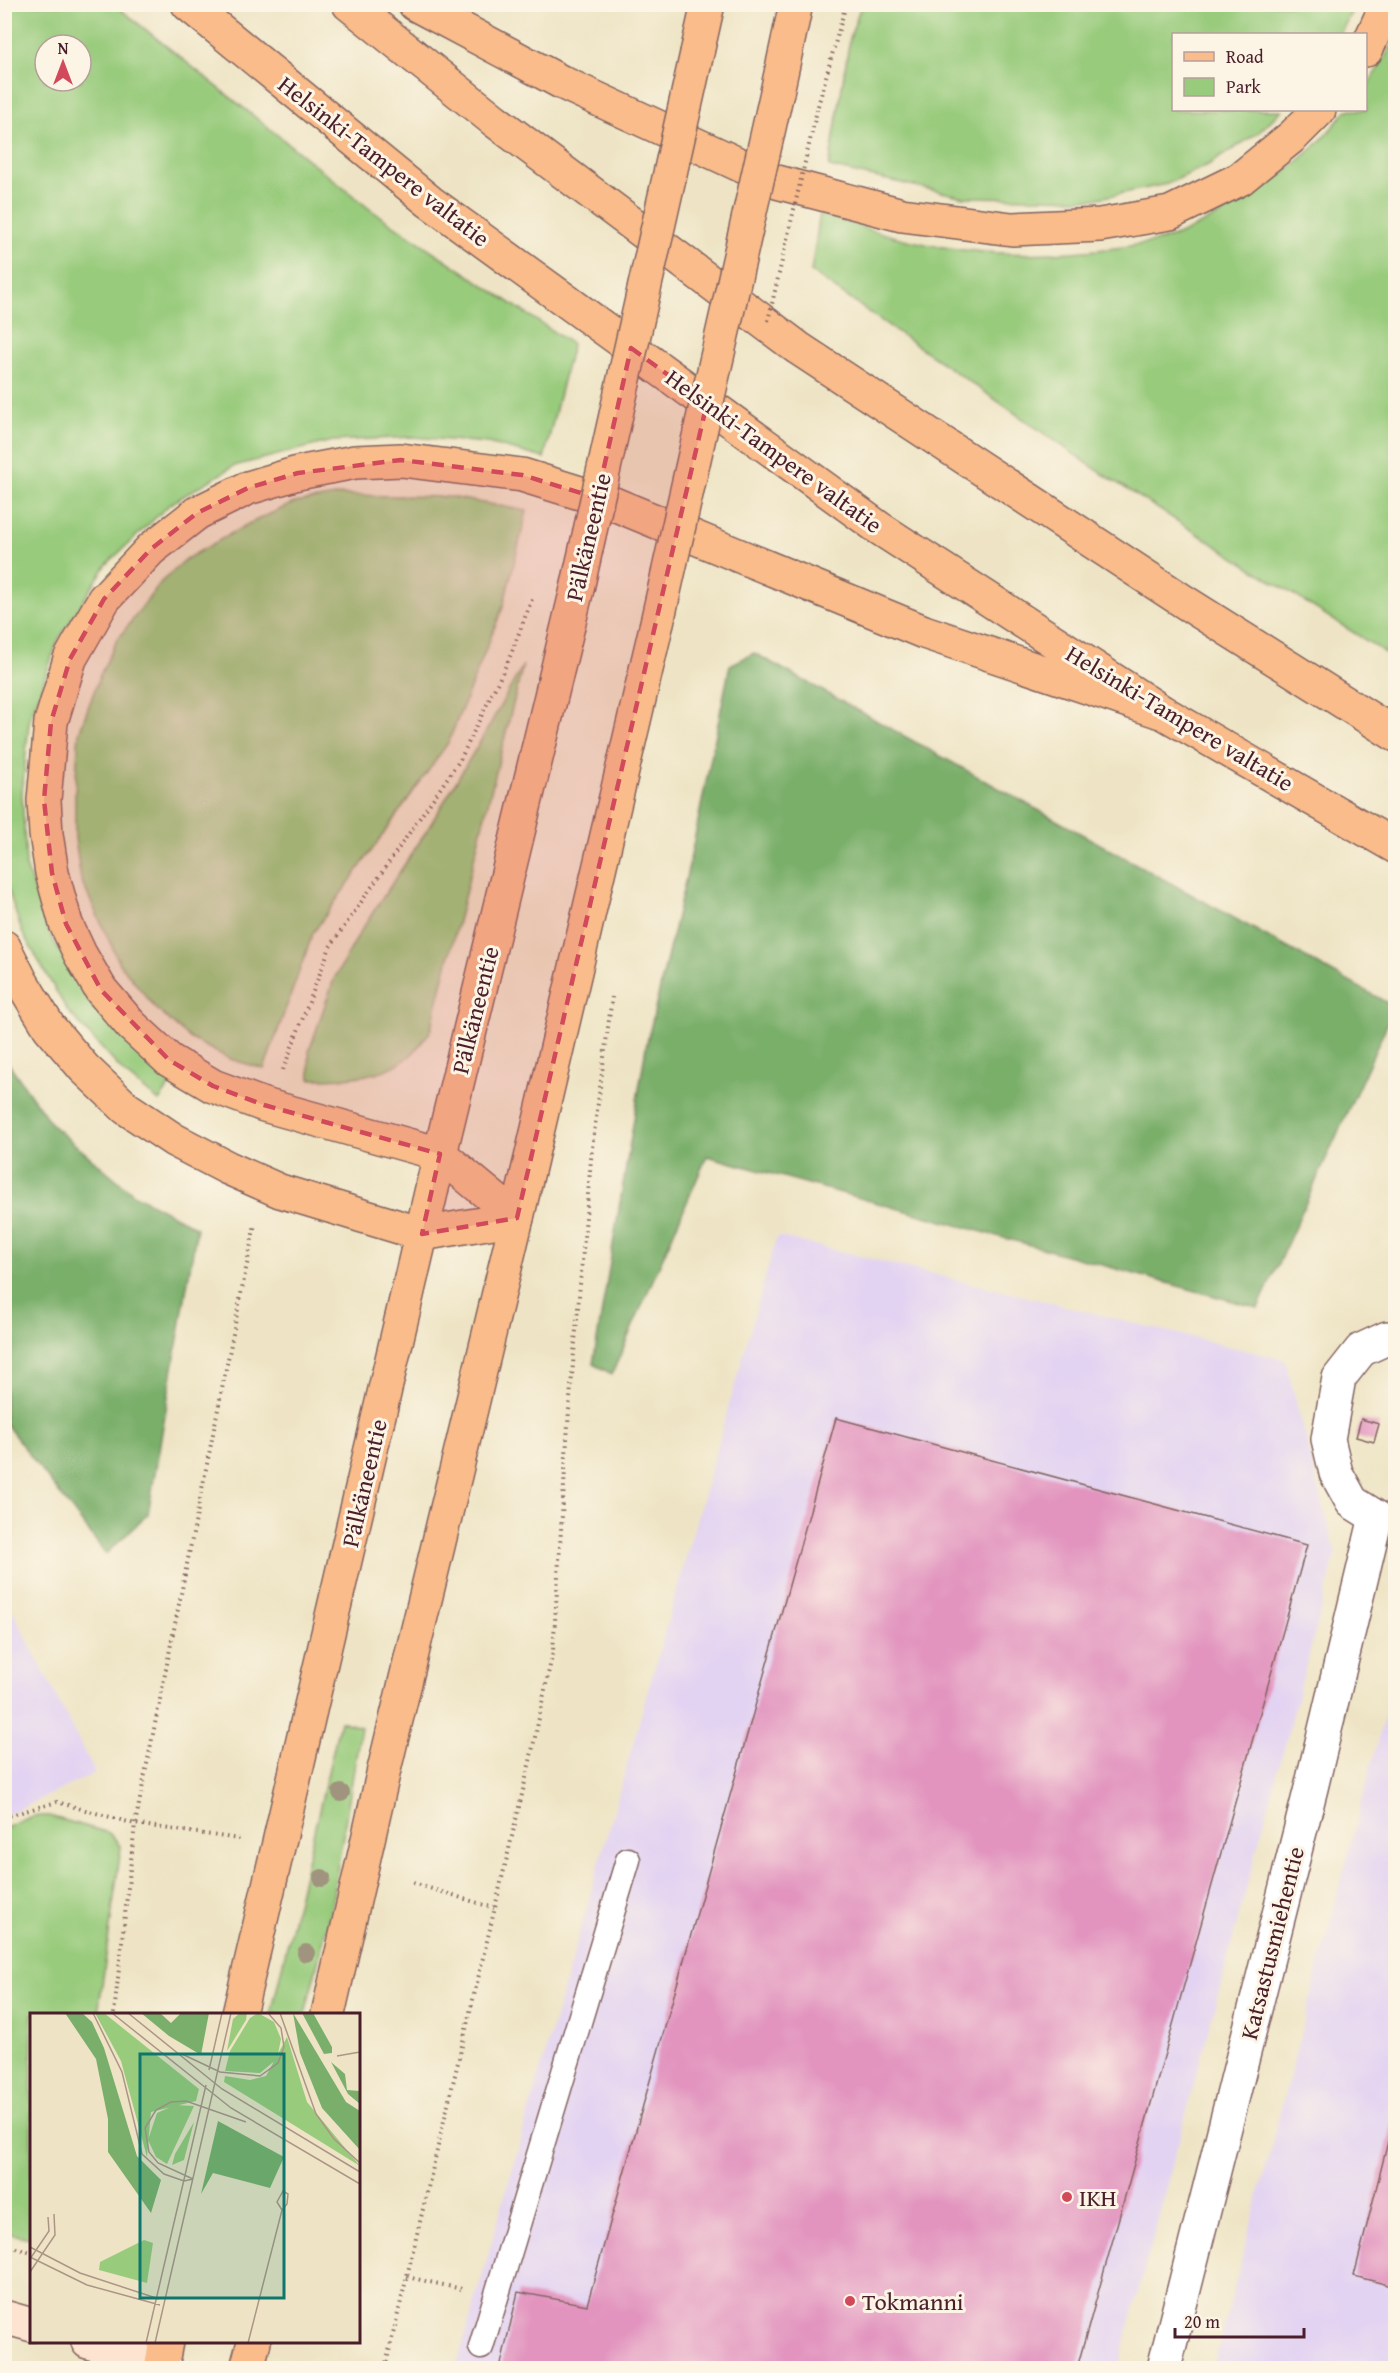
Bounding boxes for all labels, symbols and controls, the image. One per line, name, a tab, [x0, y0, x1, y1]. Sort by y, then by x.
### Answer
north arrow	[33, 33, 93, 93]
legend	[1172, 33, 1367, 111]
text: N	[58, 36, 69, 60]
text: Road	[1226, 43, 1264, 70]
street label: Helsinki-Tampere valtatie	[271, 67, 497, 255]
text: Park	[1226, 73, 1262, 100]
street label: Helsinki-Tampere valtatie	[658, 360, 890, 542]
street label: Pälkäneentie	[556, 470, 620, 604]
street label: Helsinki-Tampere valtatie	[1059, 636, 1301, 800]
street label: Pälkäneentie	[442, 942, 508, 1078]
street label: Pälkäneentie	[332, 1416, 396, 1550]
street label: Katsastusmiehentie	[1231, 1843, 1313, 2043]
inset map	[30, 2013, 360, 2343]
place label: IKH	[1079, 2180, 1117, 2215]
marker: IKH	[1060, 2190, 1074, 2204]
place label: Tokmanni	[862, 2284, 964, 2319]
marker: Tokmanni	[843, 2294, 857, 2308]
scale bar	[1175, 2301, 1304, 2339]
text: 20 m	[1184, 2308, 1220, 2335]

